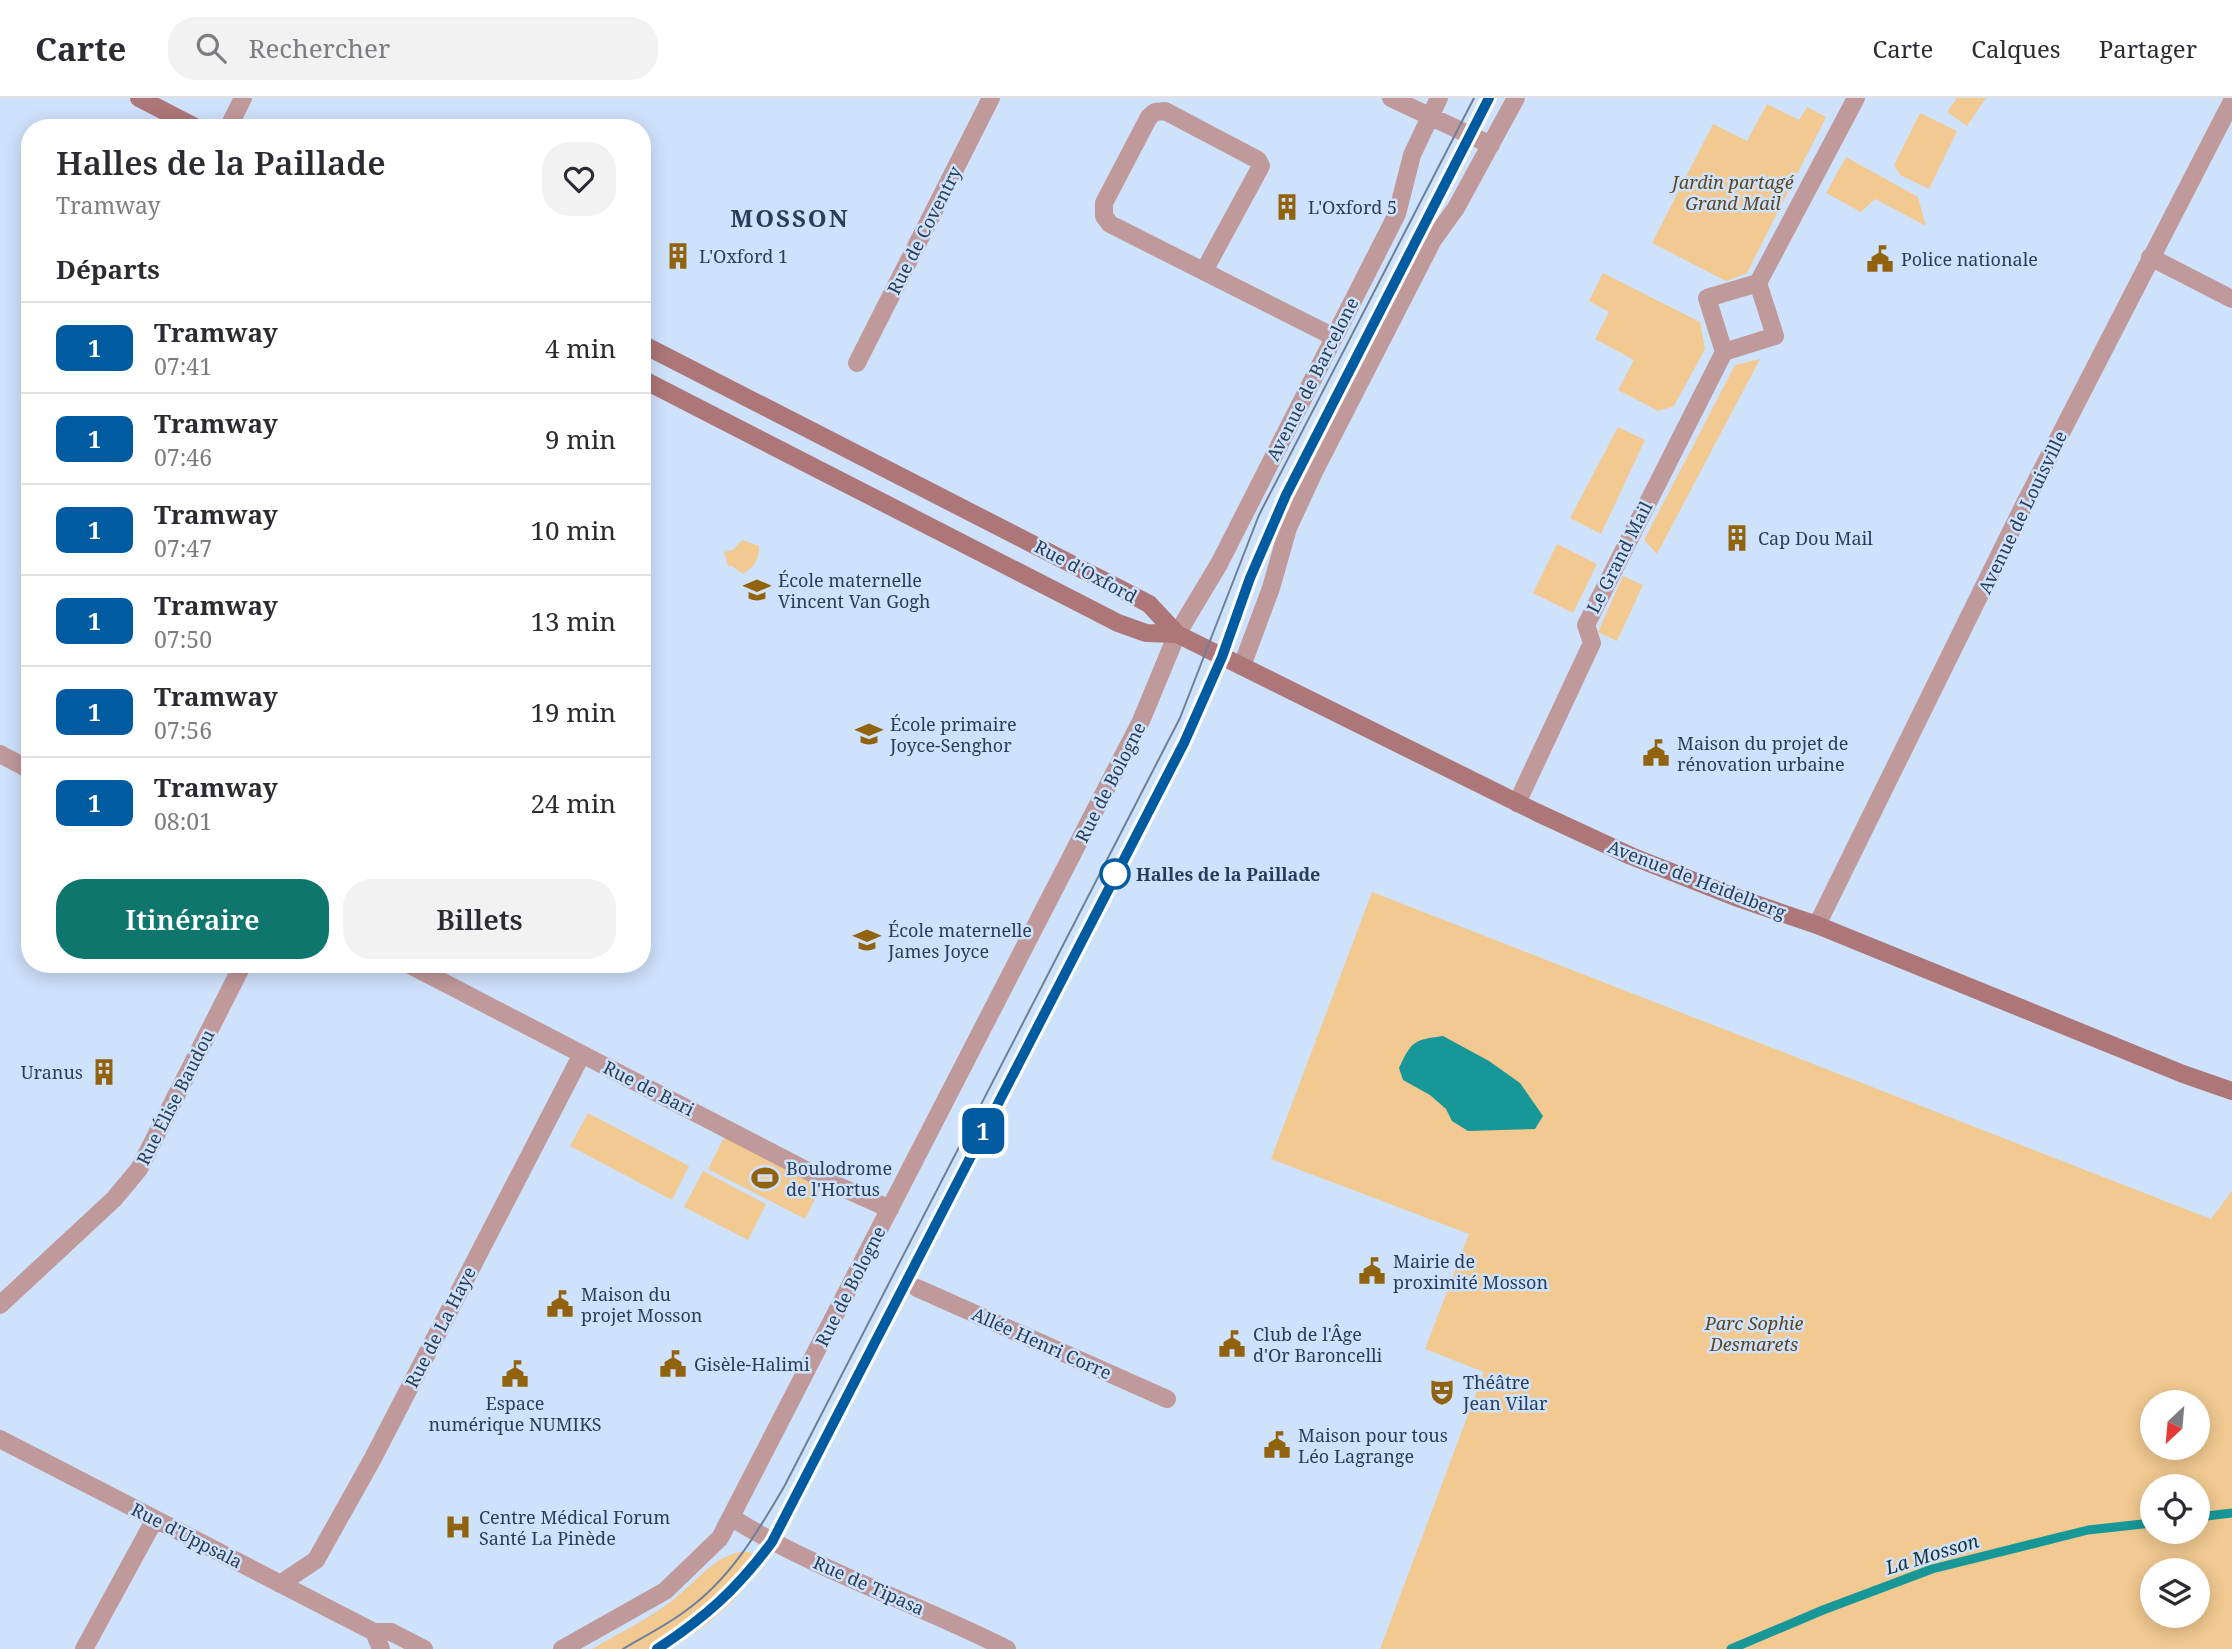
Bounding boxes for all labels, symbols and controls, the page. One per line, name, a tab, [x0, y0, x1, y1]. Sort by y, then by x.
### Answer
search box	[168, 17, 658, 80]
text: Carte	[35, 26, 126, 71]
icon: search	[192, 29, 230, 67]
text: Rechercher	[248, 30, 390, 66]
text: Carte	[1873, 32, 1933, 65]
text: Calques	[1971, 32, 2061, 65]
text: Partager	[2099, 32, 2197, 65]
text: Halles de la Paillade	[56, 140, 386, 185]
button: heart	[542, 142, 616, 216]
street label: Rue de Coventry	[881, 161, 967, 298]
park label: Jardin partagé Grand Mail	[1669, 170, 1795, 215]
text: Tramway	[56, 189, 160, 221]
building icon: L'Oxford 5	[1272, 192, 1302, 222]
place label: L'Oxford 5	[1308, 195, 1397, 219]
district label: MOSSON	[730, 201, 850, 234]
building icon: L'Oxford 1	[663, 241, 693, 271]
place label: L'Oxford 1	[699, 244, 788, 268]
public building icon: Police nationale	[1865, 244, 1895, 274]
place label: Police nationale	[1901, 247, 2038, 271]
text: Départs	[56, 251, 160, 287]
street label: Avenue de Barcelone	[1260, 293, 1364, 465]
text: Tramway	[154, 314, 278, 350]
text: 4 min	[545, 330, 616, 366]
text: 1	[88, 331, 101, 364]
text: 07:41	[154, 350, 212, 382]
text: Tramway	[154, 405, 278, 441]
text: 9 min	[545, 421, 616, 457]
text: 1	[88, 422, 101, 455]
street label: Avenue de Louisville	[1972, 427, 2072, 597]
text: 07:46	[154, 441, 212, 473]
text: Tramway	[154, 496, 278, 532]
street label: Le Grand Mail	[1581, 497, 1658, 617]
text: 10 min	[531, 512, 616, 548]
text: 1	[88, 513, 101, 546]
building icon: Cap Dou Mail	[1722, 523, 1752, 553]
place label: Cap Dou Mail	[1758, 526, 1873, 550]
text: 07:47	[154, 532, 212, 564]
street label: Rue d'Oxford	[1031, 534, 1141, 608]
place label: École maternelle Vincent Van Gogh	[778, 568, 930, 613]
school or university icon: École maternelle Vincent Van Gogh	[742, 575, 772, 605]
text: Tramway	[154, 587, 278, 623]
text: 13 min	[531, 603, 616, 639]
text: 1	[88, 604, 101, 637]
text: 07:50	[154, 623, 212, 655]
text: Tramway	[154, 678, 278, 714]
text: 19 min	[531, 694, 616, 730]
text: 1	[88, 695, 101, 728]
place label: École primaire Joyce-Senghor	[889, 712, 1017, 757]
text: 07:56	[154, 714, 212, 746]
street label: Rue de Bologne	[1069, 718, 1151, 846]
school or university icon: École primaire Joyce-Senghor	[854, 719, 884, 749]
place label: Maison du projet de rénovation urbaine	[1677, 731, 1848, 776]
public building icon: Maison du projet de rénovation urbaine	[1641, 738, 1671, 768]
text: Tramway	[154, 769, 278, 805]
text: 24 min	[531, 785, 616, 821]
text: 1	[88, 786, 101, 819]
text: 08:01	[154, 805, 212, 837]
street label: Avenue de Heidelberg	[1604, 834, 1790, 924]
marker: Halles de la Paillade	[1100, 859, 1130, 889]
place label: Halles de la Paillade	[1136, 862, 1320, 886]
button: Itinéraire	[56, 879, 329, 959]
button: Billets	[343, 879, 616, 959]
place label: École maternelle James Joyce	[887, 918, 1032, 963]
school or university icon: École maternelle James Joyce	[852, 925, 882, 955]
street label: Rue Élise Baudou	[131, 1025, 220, 1169]
street label: Rue de Bari	[599, 1055, 699, 1121]
building icon: Uranus	[89, 1057, 119, 1087]
place label: Uranus	[21, 1060, 83, 1084]
line badge: 1	[960, 1108, 1006, 1154]
text: 1	[976, 1114, 990, 1147]
place label: Boulodrome de l'Hortus	[786, 1156, 892, 1201]
sports icon: Boulodrome de l'Hortus	[750, 1163, 780, 1193]
street label: Rue de Bologne	[809, 1222, 891, 1350]
place label: Mairie de proximité Mosson	[1393, 1249, 1548, 1294]
public building icon: Mairie de proximité Mosson	[1357, 1256, 1387, 1286]
street label: Rue de La Haye	[399, 1262, 481, 1392]
place label: Maison du projet Mosson	[581, 1282, 703, 1327]
public building icon: Maison du projet Mosson	[545, 1289, 575, 1319]
street label: Allée Henri Corre	[968, 1301, 1116, 1385]
park label: Parc Sophie Desmarets	[1704, 1311, 1803, 1356]
place label: Club de l'Âge d'Or Baroncelli	[1253, 1322, 1383, 1367]
public building icon: Club de l'Âge d'Or Baroncelli	[1217, 1329, 1247, 1359]
public building icon: Gisèle-Halimi	[658, 1349, 688, 1379]
place label: Gisèle-Halimi	[694, 1352, 810, 1376]
public building icon: Espace numérique NUMIKS	[500, 1359, 530, 1389]
place label: Théâtre Jean Vilar	[1462, 1370, 1548, 1415]
theatre icon: Théâtre Jean Vilar	[1427, 1377, 1457, 1407]
north arrow	[2140, 1390, 2210, 1460]
map controls	[2140, 1390, 2210, 1628]
place label: Espace numérique NUMIKS	[428, 1391, 602, 1436]
place label: Maison pour tous Léo Lagrange	[1298, 1423, 1448, 1468]
public building icon: Maison pour tous Léo Lagrange	[1262, 1430, 1292, 1460]
button: locate	[2140, 1474, 2210, 1544]
street label: Rue d'Uppsala	[127, 1497, 247, 1573]
place label: Centre Médical Forum Santé La Pinède	[479, 1505, 670, 1550]
hospital icon: Centre Médical Forum Santé La Pinède	[443, 1512, 473, 1542]
water label: La Mosson	[1881, 1527, 1982, 1581]
street label: Rue de Tipasa	[810, 1550, 928, 1620]
button: layers	[2140, 1558, 2210, 1628]

